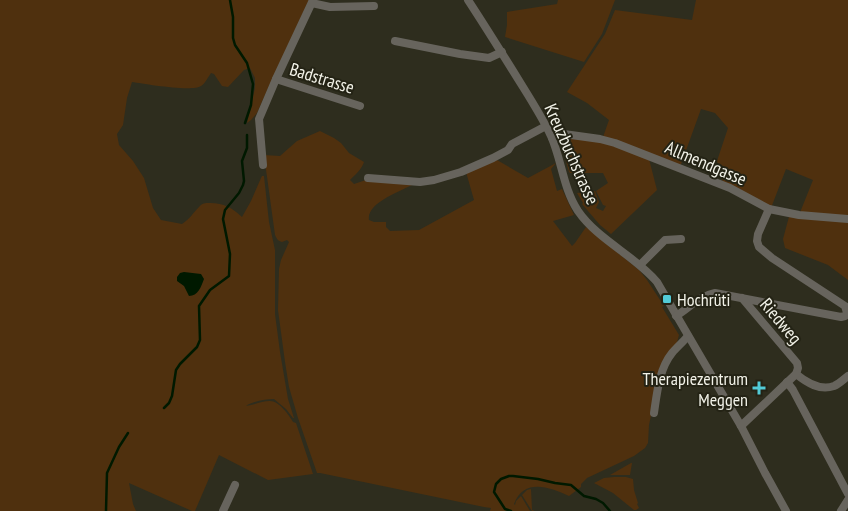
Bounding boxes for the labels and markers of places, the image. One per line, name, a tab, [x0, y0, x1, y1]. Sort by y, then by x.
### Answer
place label: Hochrüti	[677, 288, 730, 311]
marker: Hochrüti	[661, 293, 673, 305]
place label: Therapiezentrum Meggen	[642, 367, 748, 411]
marker: Therapiezentrum Meggen	[752, 381, 766, 395]

